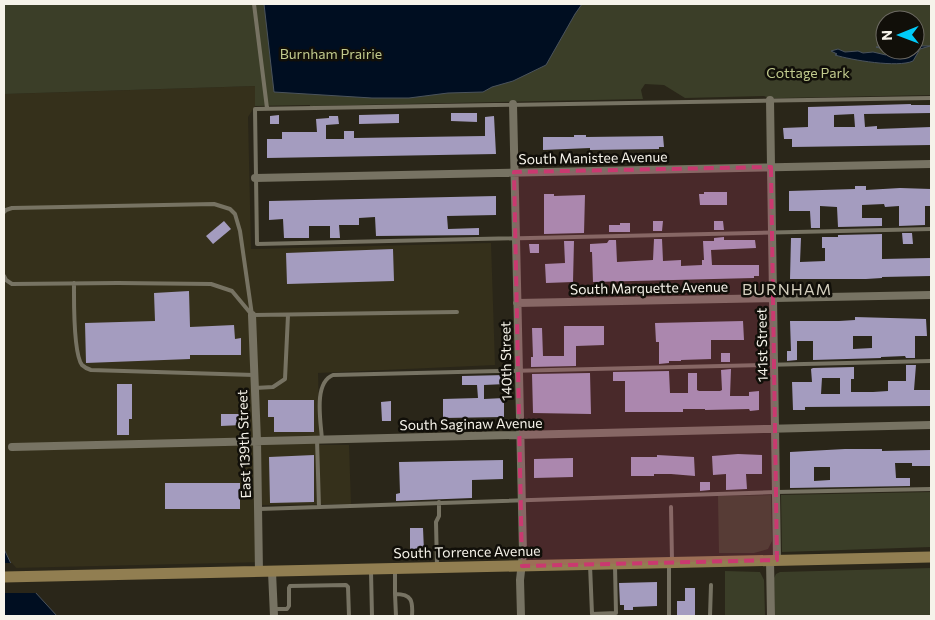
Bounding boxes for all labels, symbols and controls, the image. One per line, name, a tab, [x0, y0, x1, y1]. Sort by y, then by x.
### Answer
north arrow	[875, 10, 925, 60]
text: N	[878, 30, 895, 41]
park label: Burnham Prairie	[280, 45, 382, 62]
park label: Cottage Park	[766, 64, 850, 81]
street label: South Manistee Avenue	[518, 148, 668, 167]
street label: South Marquette Avenue	[570, 278, 728, 297]
district label: BURNHAM	[742, 279, 832, 298]
street label: 141st Street	[752, 307, 771, 382]
street label: 140th Street	[496, 321, 515, 401]
street label: East 139th Street	[233, 389, 254, 499]
street label: South Saginaw Avenue	[399, 414, 543, 433]
street label: South Torrence Avenue	[393, 542, 541, 561]

